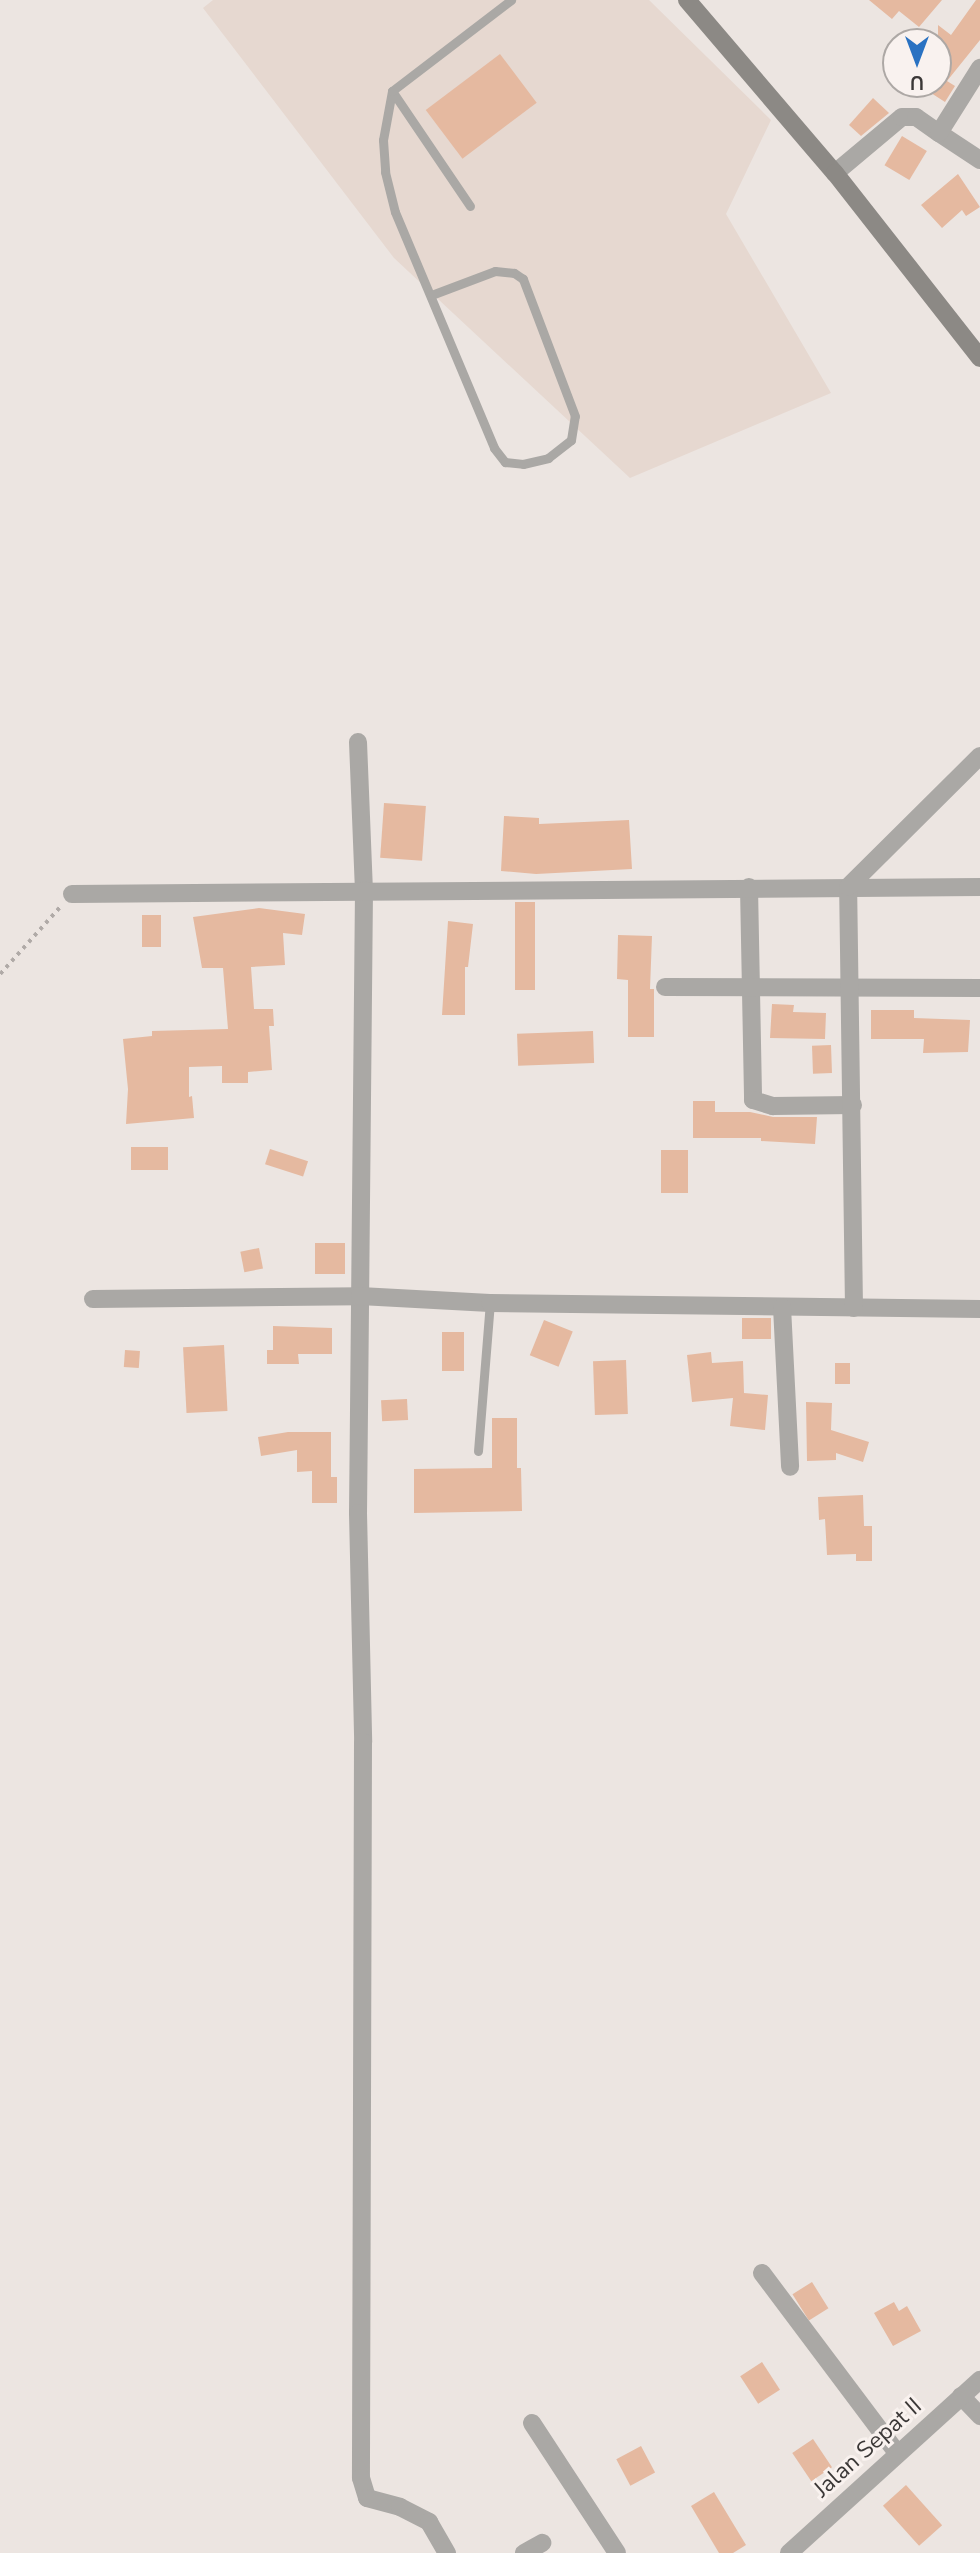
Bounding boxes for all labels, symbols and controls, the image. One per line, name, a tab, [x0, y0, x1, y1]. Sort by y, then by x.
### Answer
north arrow	[882, 28, 952, 98]
text: U	[910, 69, 924, 95]
street label: Jalan Sepat II	[808, 2392, 928, 2504]

